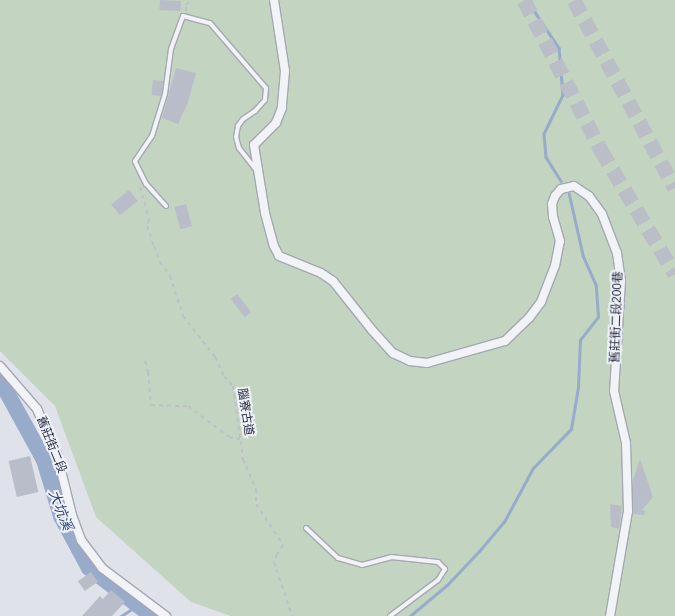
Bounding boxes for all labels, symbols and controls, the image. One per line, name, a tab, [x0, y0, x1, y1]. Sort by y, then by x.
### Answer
street label: 舊莊街二段200巷	[608, 271, 626, 363]
street label: 腦寮古道	[234, 387, 256, 437]
street label: 舊莊街二段	[33, 414, 69, 476]
water label: 大坑溪	[46, 487, 76, 533]

